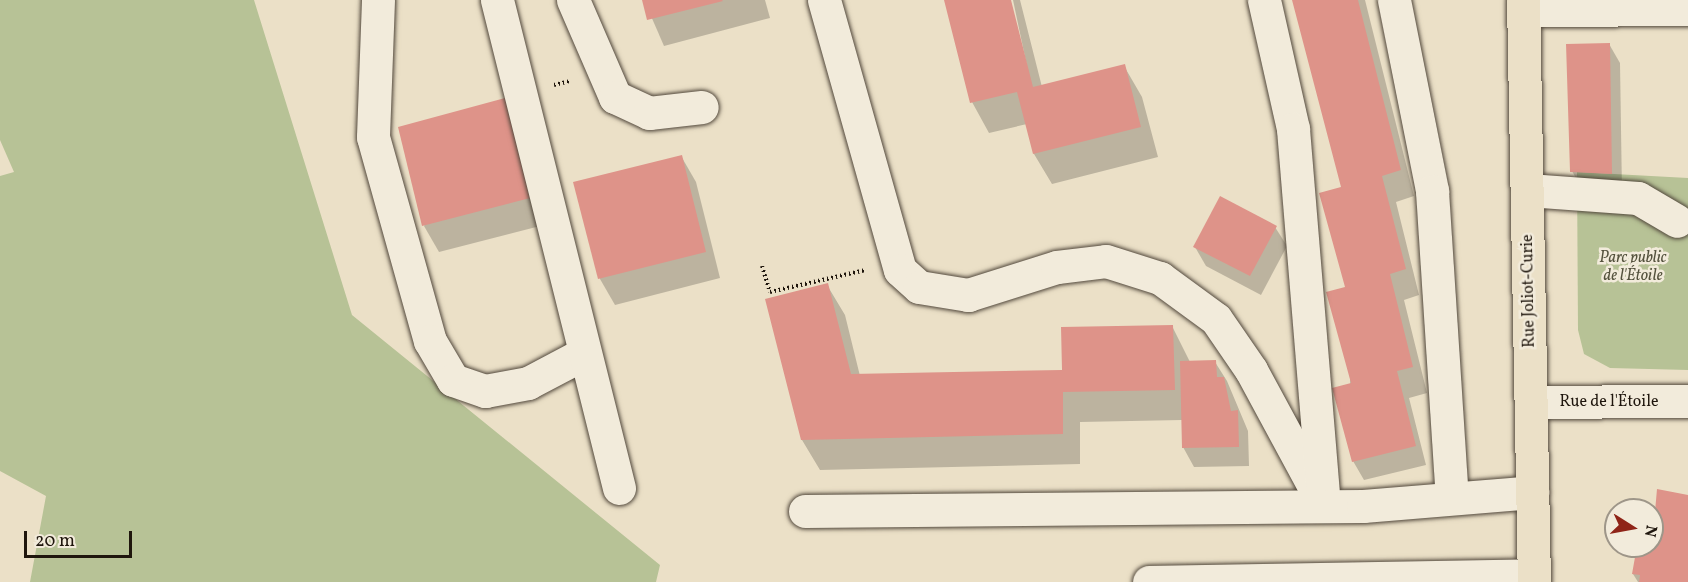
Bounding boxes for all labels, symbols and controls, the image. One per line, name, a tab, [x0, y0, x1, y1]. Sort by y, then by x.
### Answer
street label: Rue Joliot-Curie	[1518, 234, 1540, 348]
park label: Parc public de l'Étoile	[1599, 248, 1667, 286]
street label: Rue de l'Étoile	[1559, 392, 1659, 412]
north arrow	[1604, 498, 1664, 558]
scale bar	[27, 519, 135, 557]
text: N	[1638, 523, 1662, 539]
text: 20 m	[35, 529, 75, 554]

